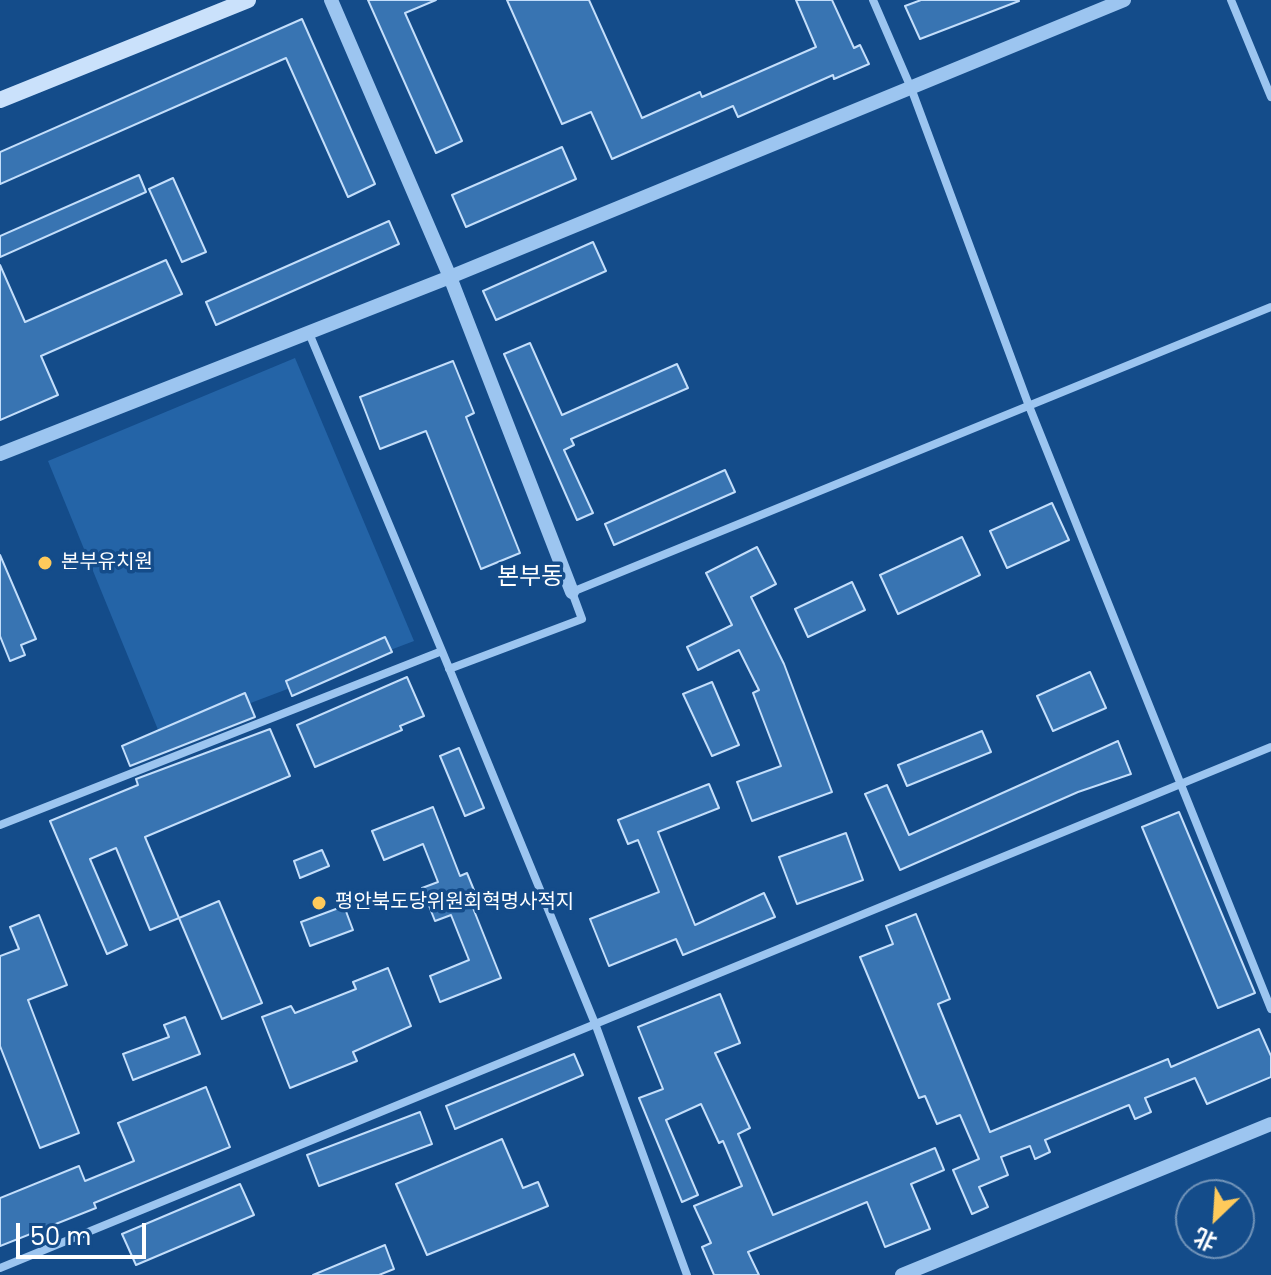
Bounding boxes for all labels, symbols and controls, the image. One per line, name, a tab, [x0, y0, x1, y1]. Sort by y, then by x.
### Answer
place label: 본부유치원	[61, 551, 153, 575]
marker: 본부유치원	[36, 554, 54, 572]
district label: 본부동	[497, 564, 563, 592]
place label: 평안북도당위원회혁명사적지	[335, 891, 574, 915]
marker: 평안북도당위원회혁명사적지	[310, 894, 328, 912]
north arrow	[1175, 1179, 1255, 1259]
scale bar	[20, 1207, 150, 1257]
text: 50 m	[30, 1220, 91, 1253]
text: 北	[1189, 1221, 1222, 1258]

